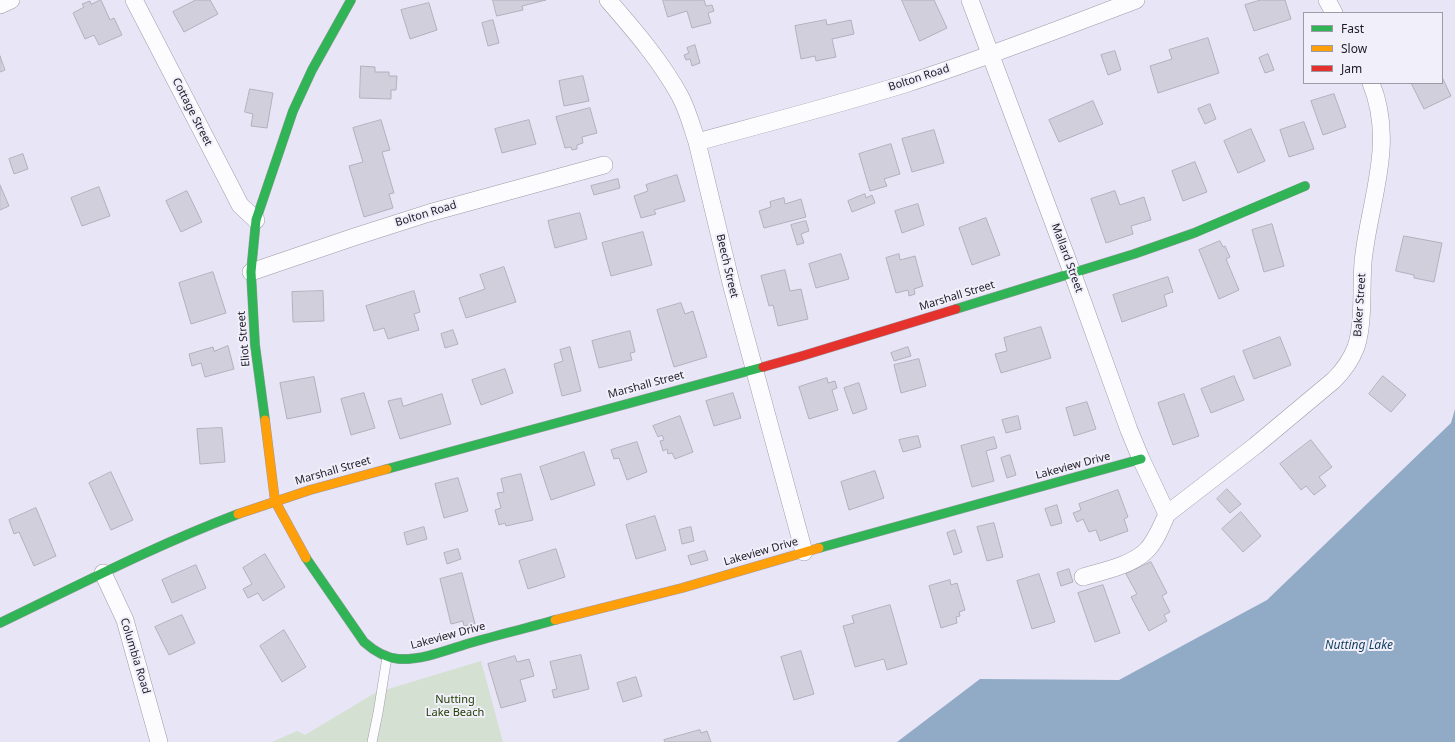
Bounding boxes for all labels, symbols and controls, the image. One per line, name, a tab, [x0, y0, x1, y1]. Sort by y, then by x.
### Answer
legend	[1303, 12, 1443, 84]
text: Fast	[1341, 20, 1364, 37]
text: Slow	[1341, 40, 1367, 57]
text: Jam	[1341, 60, 1362, 77]
street label: Bolton Road	[887, 62, 951, 94]
street label: Cottage Street	[169, 76, 215, 148]
street label: Bolton Road	[394, 198, 458, 230]
street label: Mallard Street	[1048, 222, 1086, 294]
street label: Beech Street	[713, 233, 741, 299]
street label: Baker Street	[1351, 273, 1369, 337]
street label: Marshall Street	[918, 278, 996, 314]
street label: Eliot Street	[235, 311, 253, 367]
street label: Marshall Street	[607, 369, 685, 401]
street label: Lakeview Drive	[1034, 450, 1112, 482]
street label: Marshall Street	[294, 454, 372, 488]
street label: Lakeview Drive	[722, 535, 800, 569]
street label: Columbia Road	[117, 616, 153, 696]
street label: Lakeview Drive	[409, 620, 487, 652]
water label: Nutting Lake	[1325, 639, 1393, 653]
park label: Nutting Lake Beach	[426, 693, 484, 719]

